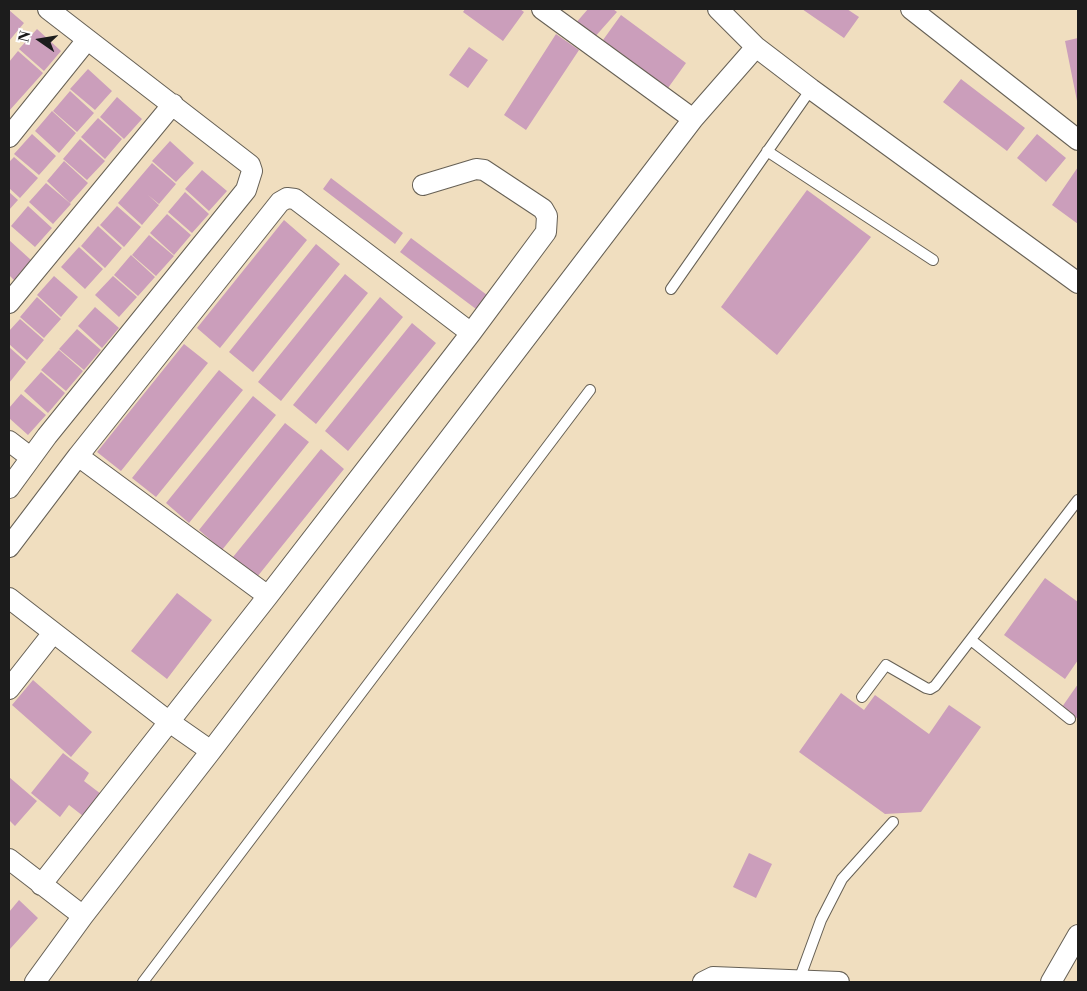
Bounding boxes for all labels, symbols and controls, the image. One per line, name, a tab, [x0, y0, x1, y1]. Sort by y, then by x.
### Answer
north arrow	[15, 15, 65, 65]
text: N	[15, 29, 35, 44]

